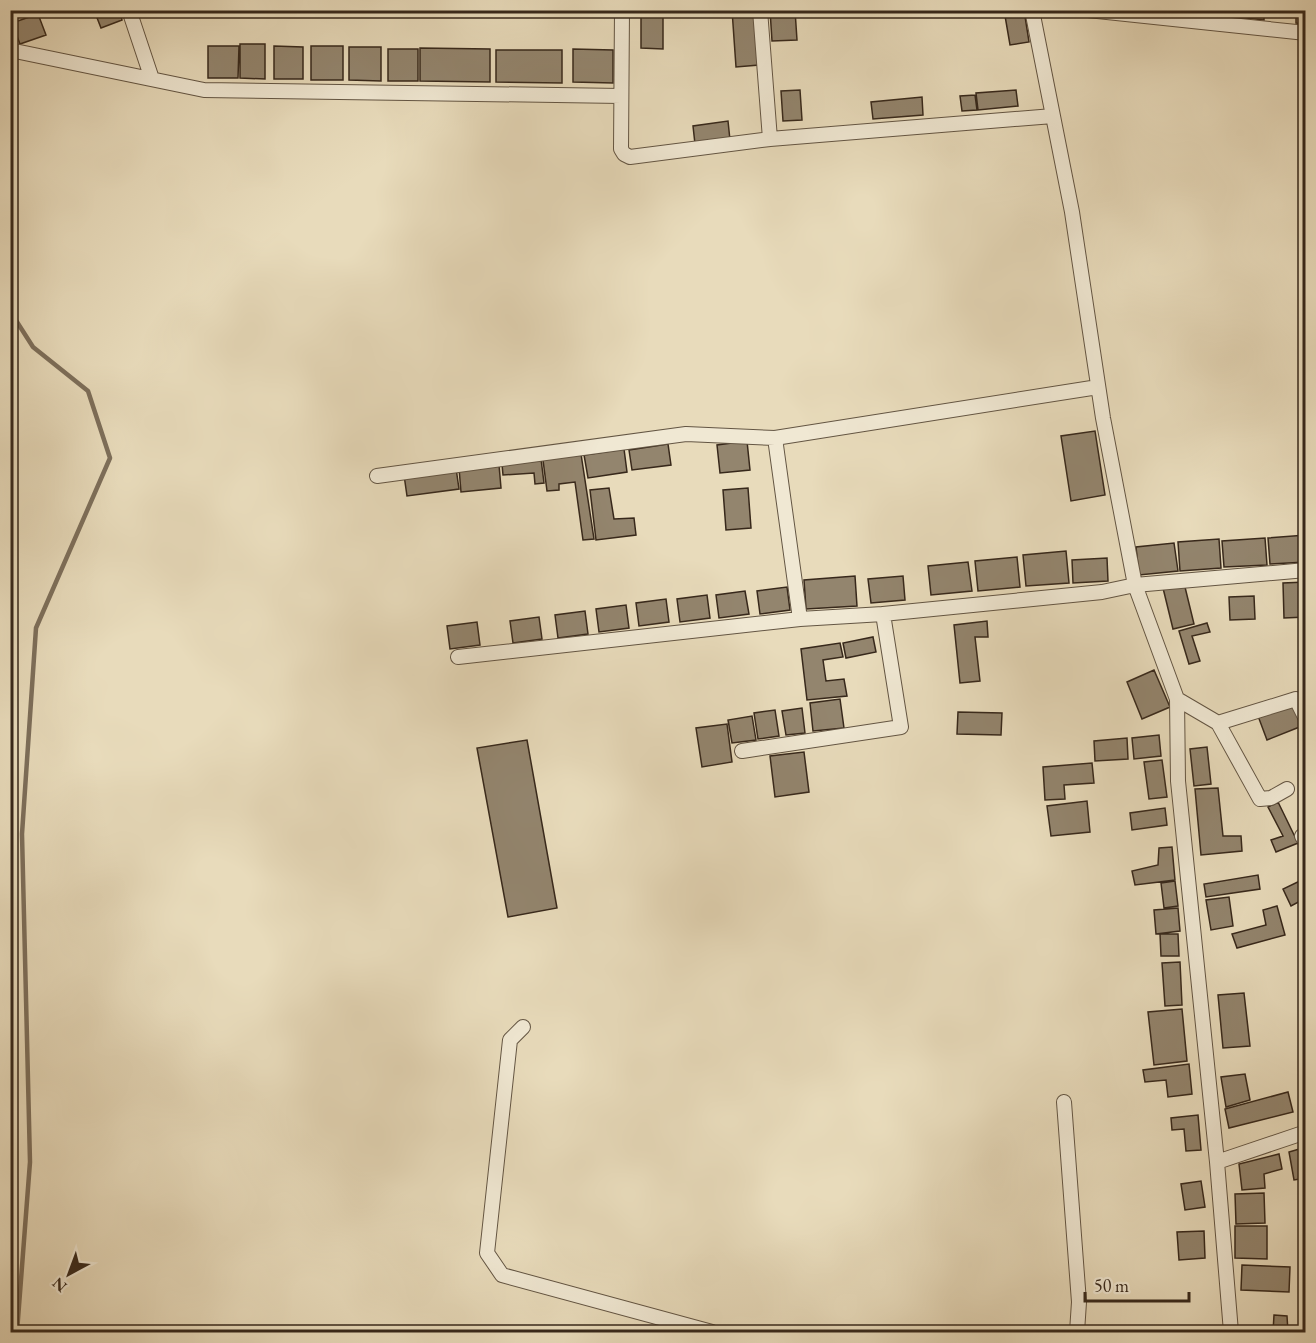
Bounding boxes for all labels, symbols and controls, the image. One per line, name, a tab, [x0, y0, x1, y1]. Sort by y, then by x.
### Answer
north arrow	[39, 1244, 99, 1304]
scale bar	[1085, 1265, 1188, 1303]
text: N	[48, 1273, 71, 1297]
text: 50 m	[1094, 1274, 1129, 1297]

